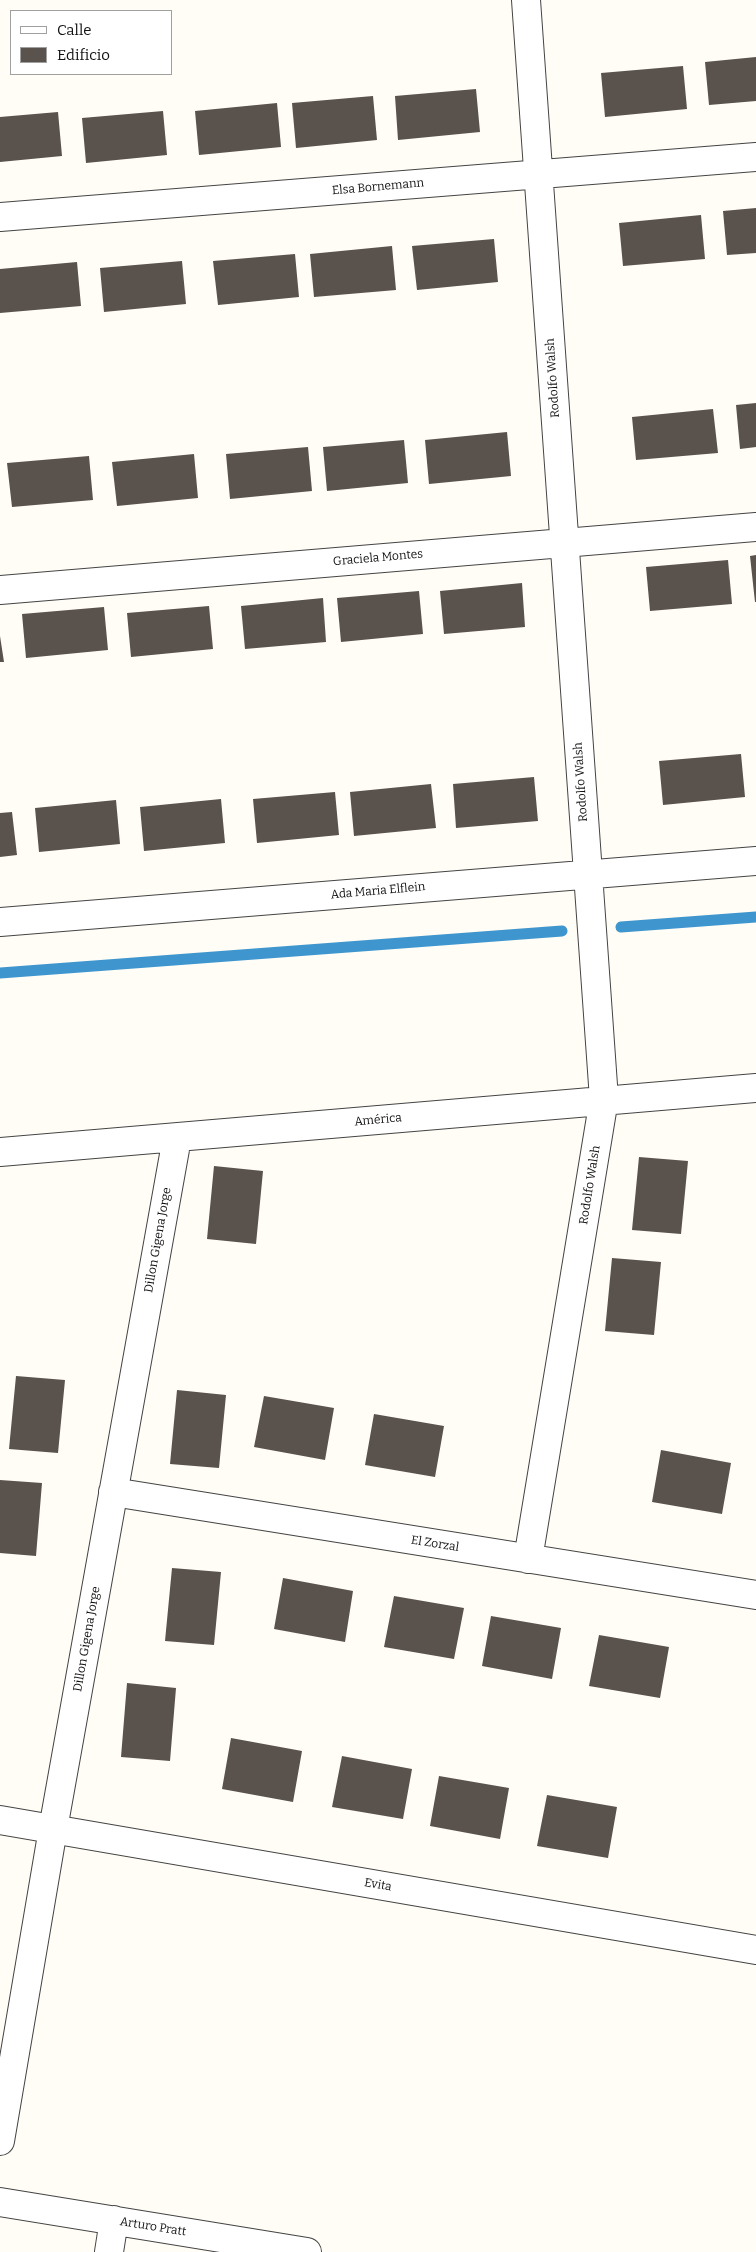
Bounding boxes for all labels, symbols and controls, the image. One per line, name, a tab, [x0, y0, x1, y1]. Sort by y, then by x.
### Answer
legend	[10, 10, 172, 75]
text: Calle	[57, 21, 91, 39]
text: Edificio	[57, 46, 110, 64]
street label: Elsa Bornemann	[331, 176, 425, 198]
street label: Rodolfo Walsh	[543, 338, 563, 418]
street label: Graciela Montes	[332, 547, 424, 569]
street label: Rodolfo Walsh	[571, 742, 591, 822]
street label: Ada Maria Elflein	[330, 880, 426, 902]
street label: América	[354, 1111, 402, 1129]
street label: Rodolfo Walsh	[577, 1144, 603, 1226]
street label: Dillon Gigena Jorge	[142, 1186, 174, 1294]
street label: El Zorzal	[410, 1533, 460, 1555]
street label: Dillon Gigena Jorge	[71, 1585, 103, 1693]
street label: Evita	[363, 1876, 393, 1894]
street label: Arturo Pratt	[119, 2215, 187, 2239]

